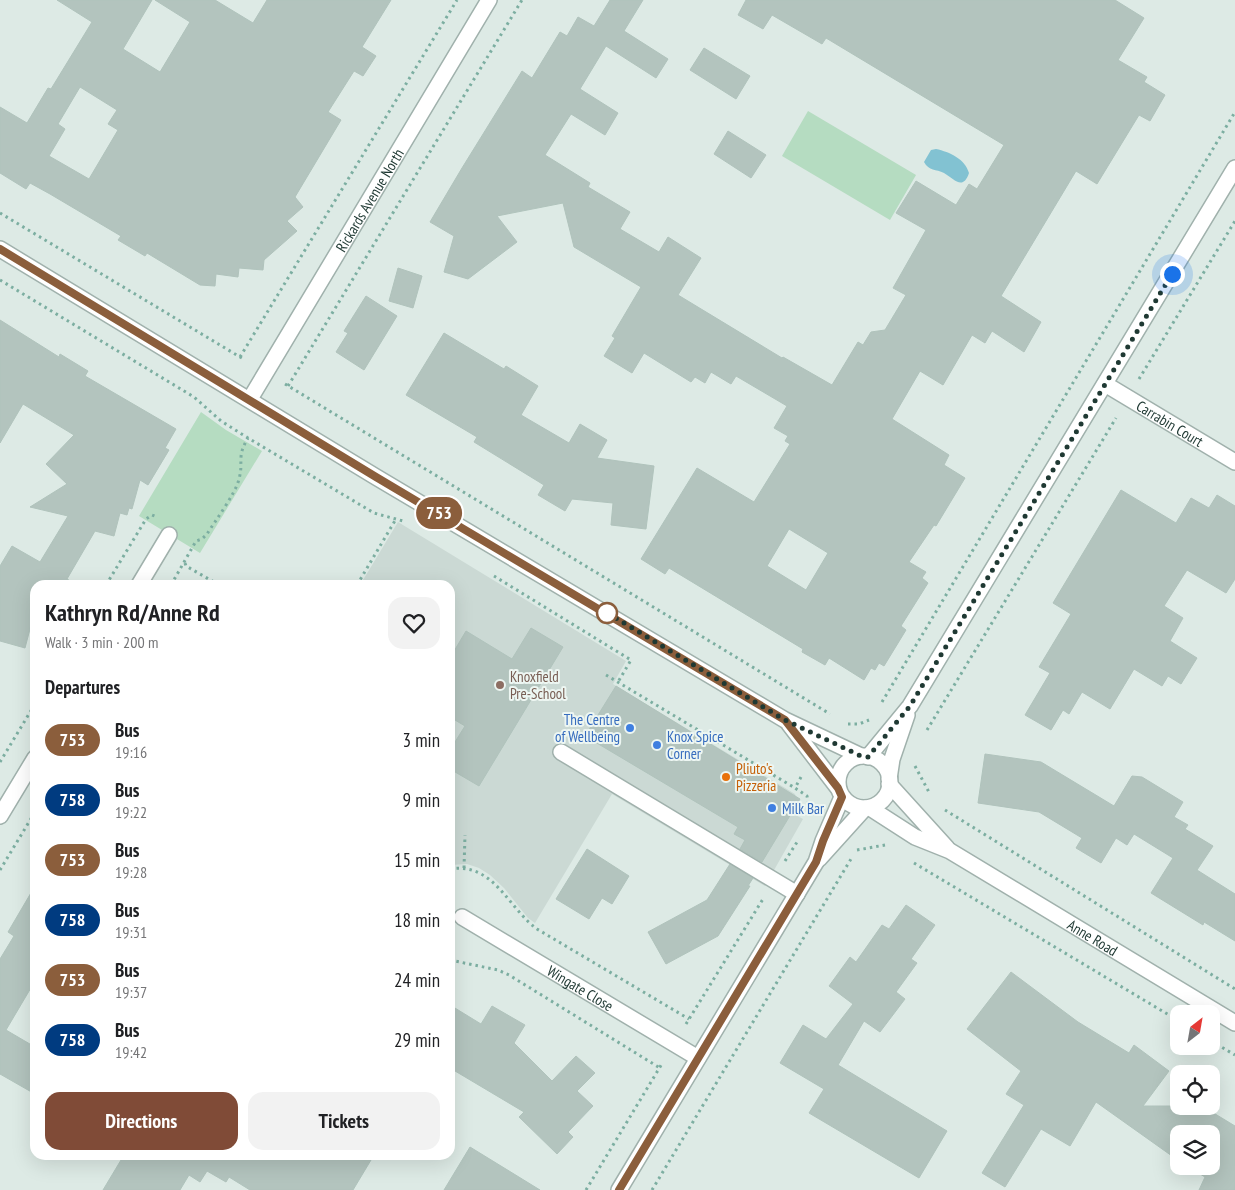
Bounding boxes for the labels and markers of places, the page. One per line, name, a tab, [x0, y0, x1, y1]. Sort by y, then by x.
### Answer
unlabelled marker	[596, 602, 618, 624]
place label: Knoxfield Pre-School	[510, 667, 566, 703]
marker: Knoxfield Pre-School	[494, 679, 506, 691]
place label: The Centre of Wellbeing	[555, 710, 620, 746]
marker: The Centre of Wellbeing	[624, 722, 636, 734]
place label: Knox Spice Corner	[667, 727, 723, 763]
marker: Knox Spice Corner	[651, 739, 663, 751]
place label: Pliuto's Pizzeria	[736, 759, 776, 795]
marker: Pliuto's Pizzeria	[720, 771, 732, 783]
place label: Milk Bar	[782, 799, 825, 818]
marker: Milk Bar	[766, 802, 778, 814]

